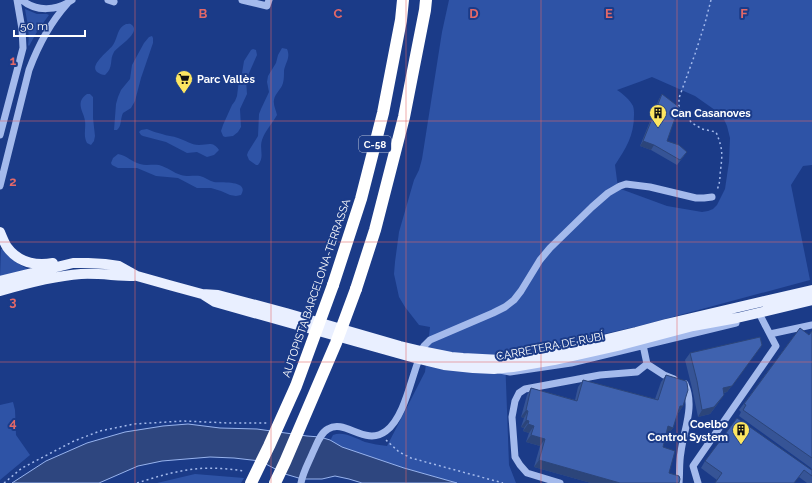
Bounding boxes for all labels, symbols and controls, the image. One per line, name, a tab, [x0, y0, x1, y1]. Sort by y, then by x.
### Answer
text: B	[199, 6, 208, 21]
text: C	[334, 6, 343, 21]
text: D	[469, 6, 479, 21]
text: E	[605, 6, 613, 21]
text: F	[740, 6, 748, 21]
scale bar	[14, 12, 85, 38]
text: 50 m	[20, 19, 48, 33]
text: 1	[10, 53, 17, 68]
supermarket icon: Parc Vallès	[174, 69, 194, 94]
place label: Parc Vallès	[197, 73, 255, 86]
building icon: Can Casanoves	[648, 103, 668, 128]
place label: Can Casanoves	[671, 107, 751, 120]
road number: C-58	[359, 136, 391, 152]
text: 2	[9, 174, 17, 189]
street label: AUTOPISTA BARCELONA-TERRASSA	[280, 197, 353, 379]
text: 3	[9, 294, 17, 309]
street label: CARRETERA DE RUBÍ	[495, 329, 605, 363]
text: 4	[9, 415, 17, 430]
place label: Coelbo Control System	[647, 418, 728, 444]
building icon: Coelbo Control System	[731, 420, 751, 445]

